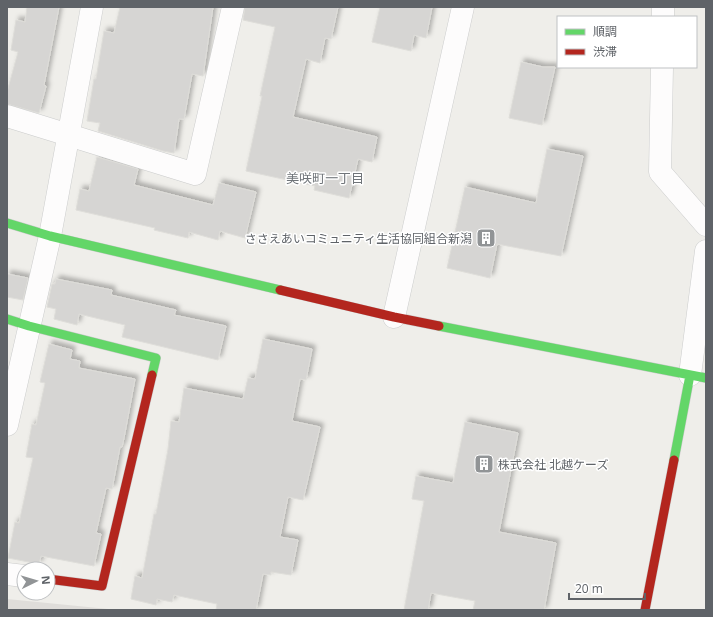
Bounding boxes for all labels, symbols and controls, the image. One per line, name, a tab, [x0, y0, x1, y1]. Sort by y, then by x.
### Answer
legend	[557, 16, 697, 68]
text: 順調	[593, 23, 617, 40]
text: 渋滞	[593, 43, 617, 60]
district label: 美咲町一丁目	[286, 169, 364, 187]
building icon: ささえあいコミュニティ生活協同組合新潟	[475, 227, 497, 249]
place label: ささえあいコミュニティ生活協同組合新潟	[245, 230, 472, 247]
building icon: 株式会社 北越ケーズ	[473, 453, 495, 475]
place label: 株式会社 北越ケーズ	[498, 456, 609, 473]
north arrow	[16, 561, 56, 601]
text: N	[39, 575, 54, 585]
scale bar	[569, 575, 645, 601]
text: 20 m	[575, 580, 603, 597]

